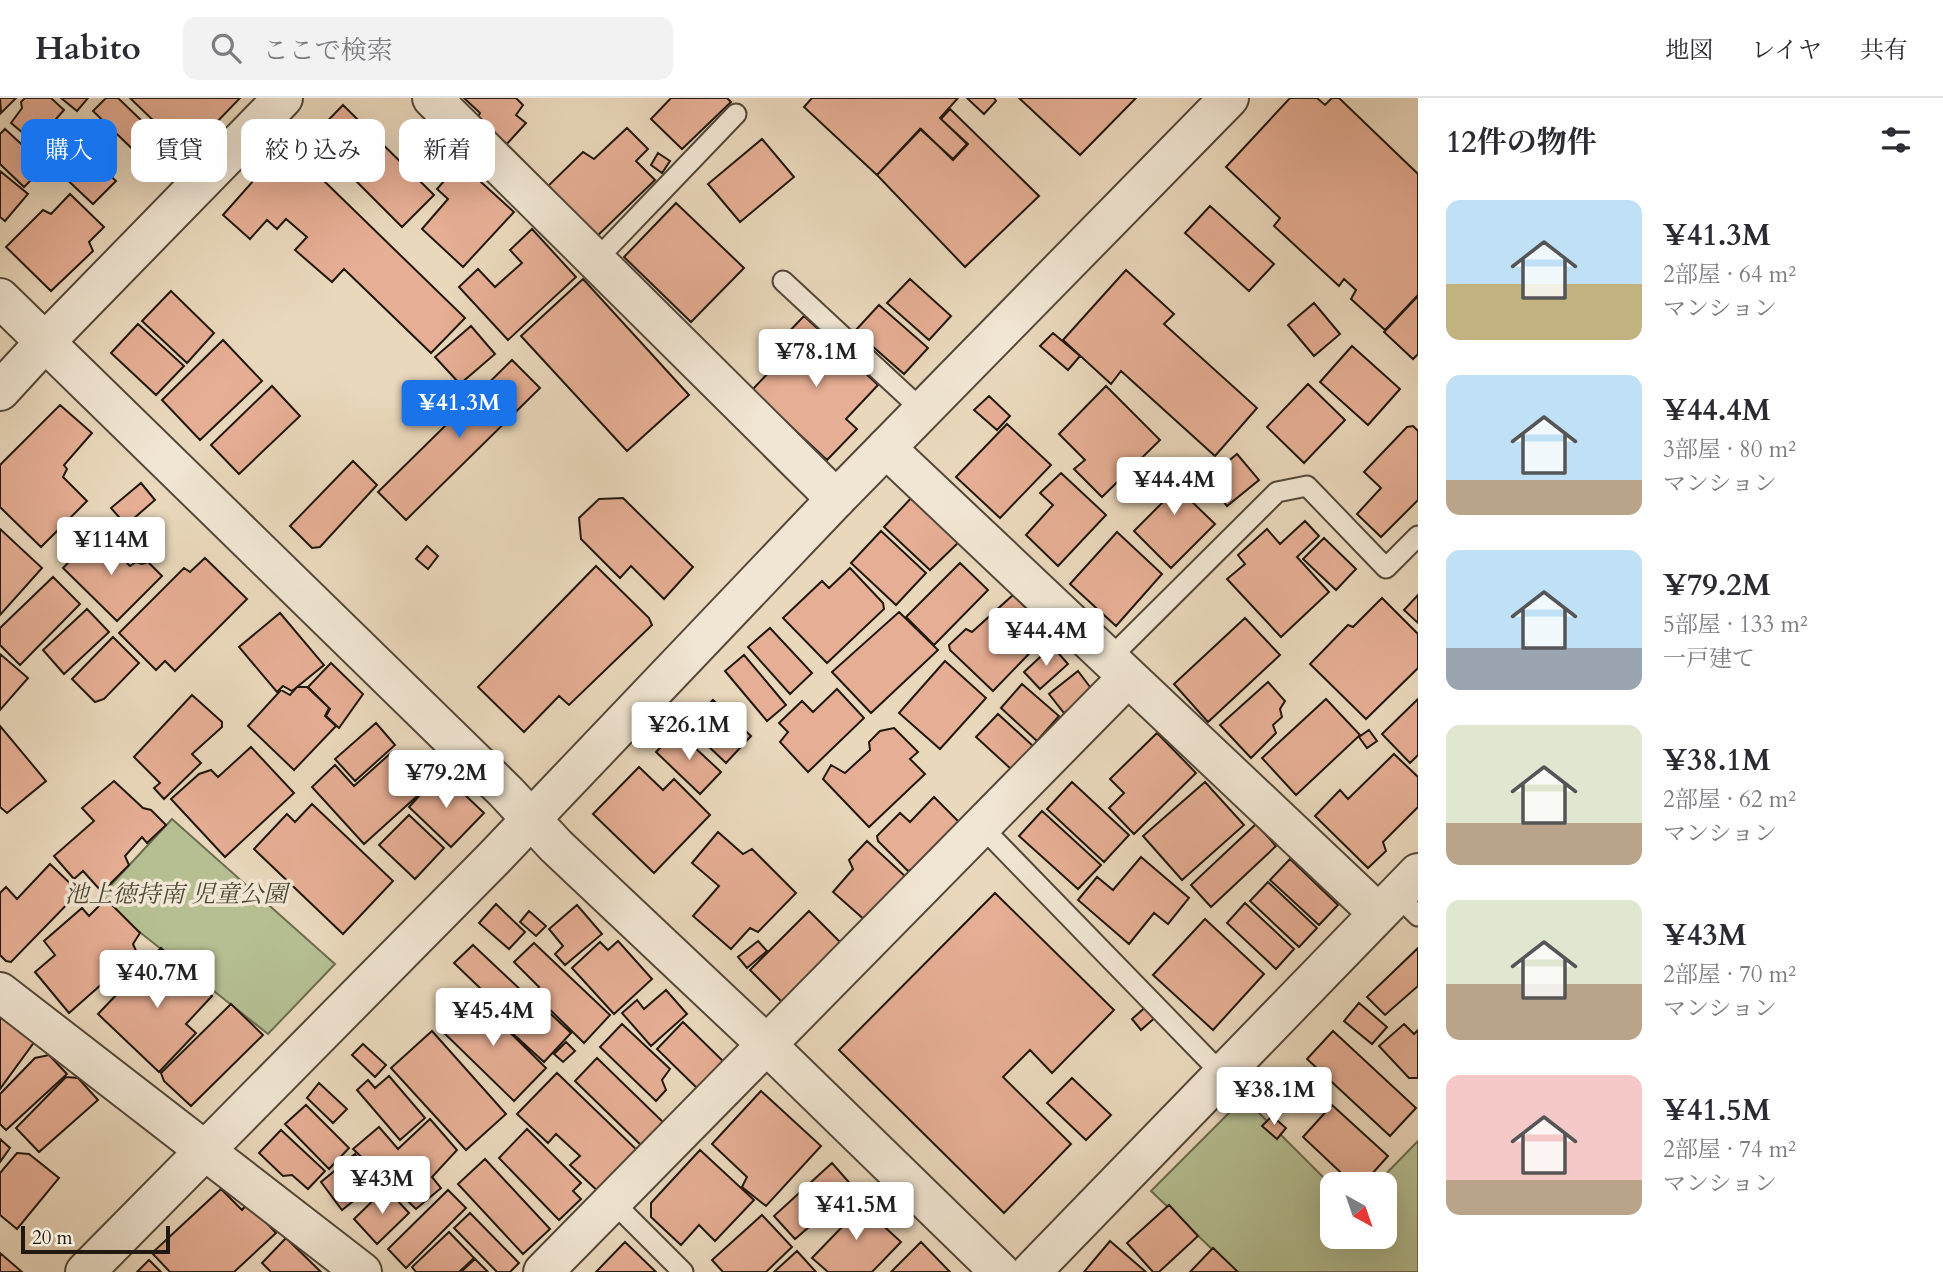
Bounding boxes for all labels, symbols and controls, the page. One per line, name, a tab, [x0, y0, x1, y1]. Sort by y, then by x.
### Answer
search box	[183, 17, 673, 80]
text: Habito	[35, 26, 141, 71]
icon: search	[207, 29, 245, 67]
text: ここで検索	[263, 33, 393, 68]
text: 地図	[1665, 34, 1713, 67]
text: レイヤ	[1751, 34, 1822, 67]
text: 共有	[1860, 34, 1908, 67]
chip: 購入	[21, 119, 117, 182]
chip: 賃貸	[131, 119, 227, 182]
chip: 絞り込み	[241, 119, 385, 182]
chip: 新着	[399, 119, 495, 182]
icon: filters	[1877, 121, 1915, 159]
text: 12件の物件	[1446, 122, 1597, 163]
text: ¥41.3M	[1663, 215, 1771, 256]
icon: home	[1502, 228, 1586, 312]
text: 2部屋 · 64 m²	[1663, 259, 1796, 290]
text: マンション	[1663, 293, 1777, 324]
pin: ¥78.1M	[759, 330, 873, 389]
text: ¥78.1M	[775, 336, 857, 367]
pin: ¥41.3M	[402, 380, 516, 440]
text: ¥41.3M	[418, 387, 500, 418]
text: ¥44.4M	[1663, 390, 1771, 431]
icon: home	[1502, 403, 1586, 487]
text: 3部屋 · 80 m²	[1663, 434, 1796, 465]
pin: ¥44.4M	[1117, 458, 1231, 517]
text: ¥44.4M	[1133, 464, 1215, 495]
text: マンション	[1663, 468, 1777, 499]
pin: ¥114M	[62, 518, 160, 577]
text: ¥114M	[73, 524, 149, 555]
text: ¥79.2M	[1663, 565, 1771, 606]
icon: home	[1502, 578, 1586, 662]
pin: ¥44.4M	[989, 608, 1103, 668]
text: 5部屋 · 133 m²	[1663, 609, 1808, 640]
text: ¥44.4M	[1005, 615, 1087, 646]
text: 一戸建て	[1663, 643, 1755, 674]
pin: ¥26.1M	[632, 702, 746, 762]
text: ¥26.1M	[648, 709, 730, 740]
text: ¥38.1M	[1663, 740, 1771, 781]
pin: ¥79.2M	[389, 750, 503, 810]
icon: home	[1502, 753, 1586, 837]
text: ¥79.2M	[405, 757, 487, 788]
text: 2部屋 · 62 m²	[1663, 784, 1796, 815]
text: マンション	[1663, 818, 1777, 849]
park label: 池上徳持南 児童公園	[65, 878, 291, 911]
text: ¥43M	[1663, 915, 1747, 956]
icon: home	[1502, 928, 1586, 1012]
pin: ¥40.7M	[100, 950, 214, 1010]
text: ¥40.7M	[116, 957, 198, 988]
text: 2部屋 · 70 m²	[1663, 959, 1796, 990]
pin: ¥45.4M	[436, 988, 550, 1048]
text: マンション	[1663, 993, 1777, 1024]
text: ¥45.4M	[452, 995, 534, 1026]
pin: ¥38.1M	[1217, 1068, 1331, 1127]
text: ¥38.1M	[1233, 1074, 1315, 1105]
text: ¥41.5M	[1663, 1090, 1771, 1131]
icon: home	[1502, 1103, 1586, 1187]
text: 2部屋 · 74 m²	[1663, 1134, 1796, 1165]
pin: ¥43M	[341, 1156, 423, 1216]
text: ¥43M	[350, 1163, 414, 1194]
text: マンション	[1663, 1168, 1777, 1199]
north arrow	[1320, 1172, 1396, 1250]
map controls	[1320, 1172, 1397, 1249]
pin: ¥41.5M	[799, 1182, 913, 1242]
text: ¥41.5M	[815, 1189, 897, 1220]
scale bar	[21, 1223, 170, 1255]
text: 20 m	[32, 1225, 73, 1251]

